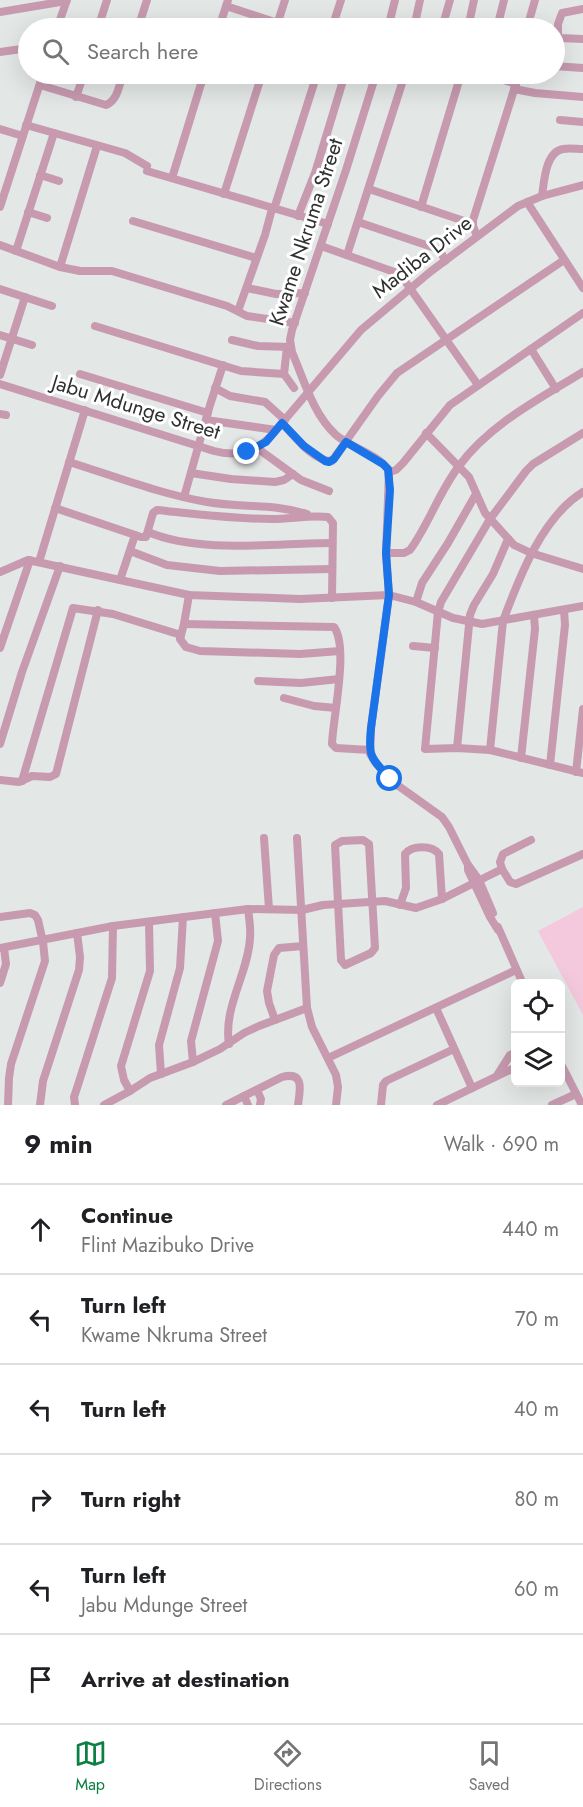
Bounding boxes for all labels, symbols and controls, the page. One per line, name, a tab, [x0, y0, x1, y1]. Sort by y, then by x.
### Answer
search box	[18, 18, 565, 84]
icon: search	[39, 35, 72, 68]
text: Search here	[87, 35, 198, 67]
street label: Kwame Nkruma Street	[262, 134, 350, 330]
street label: Madiba Drive	[366, 208, 478, 306]
street label: Jabu Mdunge Street	[45, 366, 224, 447]
route end	[233, 438, 259, 464]
route start	[376, 765, 402, 791]
map controls	[511, 979, 565, 1087]
button: locate	[511, 979, 565, 1033]
button: layers	[511, 1033, 565, 1087]
text: 9 min	[24, 1125, 93, 1163]
text: Walk · 690 m	[444, 1130, 559, 1159]
text: Continue	[81, 1199, 173, 1231]
icon: ahead	[24, 1213, 57, 1246]
text: 440 m	[502, 1215, 559, 1244]
text: Flint Mazibuko Drive	[81, 1231, 254, 1260]
text: Turn left	[81, 1289, 166, 1321]
icon: left	[24, 1303, 57, 1336]
text: 70 m	[515, 1305, 559, 1334]
text: Kwame Nkruma Street	[81, 1321, 267, 1350]
icon: left	[24, 1393, 57, 1426]
text: Turn left	[81, 1393, 166, 1425]
text: 40 m	[514, 1395, 559, 1424]
icon: right	[24, 1483, 57, 1516]
text: Turn right	[81, 1483, 181, 1515]
text: 80 m	[514, 1485, 559, 1514]
text: Turn left	[81, 1559, 166, 1591]
icon: left	[24, 1573, 57, 1606]
text: 60 m	[514, 1575, 559, 1604]
text: Jabu Mdunge Street	[81, 1591, 247, 1620]
icon: arrive	[24, 1663, 57, 1696]
text: Arrive at destination	[81, 1663, 290, 1695]
tab: Map	[74, 1737, 107, 1796]
tab: Directions	[254, 1737, 322, 1796]
tab: Saved	[469, 1737, 509, 1796]

